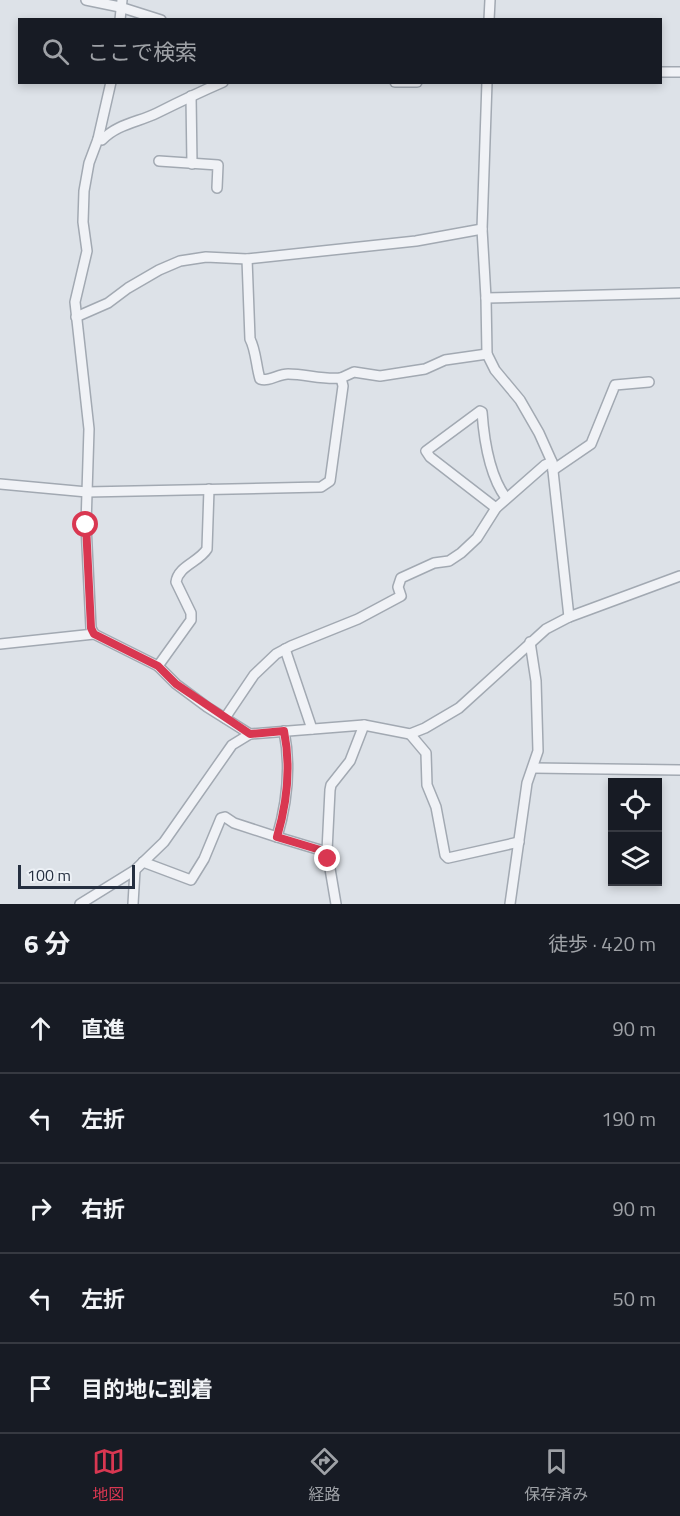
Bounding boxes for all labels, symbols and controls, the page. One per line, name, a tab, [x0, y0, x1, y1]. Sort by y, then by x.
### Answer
search box	[18, 18, 662, 84]
icon: search	[39, 35, 72, 68]
text: ここで検索	[87, 35, 197, 69]
route start	[72, 511, 98, 537]
map controls	[608, 778, 662, 886]
button: locate	[608, 778, 662, 832]
button: layers	[608, 832, 662, 886]
route end	[314, 845, 340, 871]
scale bar	[18, 862, 135, 890]
text: 100 m	[27, 863, 71, 887]
text: 6 分	[24, 924, 70, 963]
text: 徒歩 · 420 m	[548, 928, 656, 959]
icon: ahead	[24, 1012, 57, 1045]
text: 直進	[81, 1012, 125, 1046]
text: 90 m	[612, 1013, 656, 1044]
icon: left	[24, 1102, 57, 1135]
text: 左折	[81, 1102, 125, 1136]
text: 190 m	[601, 1103, 656, 1134]
icon: right	[24, 1192, 57, 1225]
text: 右折	[81, 1192, 125, 1226]
text: 90 m	[612, 1193, 656, 1224]
icon: left	[24, 1282, 57, 1315]
text: 左折	[81, 1282, 125, 1316]
text: 50 m	[612, 1283, 656, 1314]
icon: arrive	[24, 1372, 57, 1405]
text: 目的地に到着	[81, 1372, 213, 1406]
tab: 地図	[92, 1445, 125, 1506]
tab: 経路	[308, 1445, 341, 1506]
tab: 保存済み	[524, 1445, 588, 1506]

